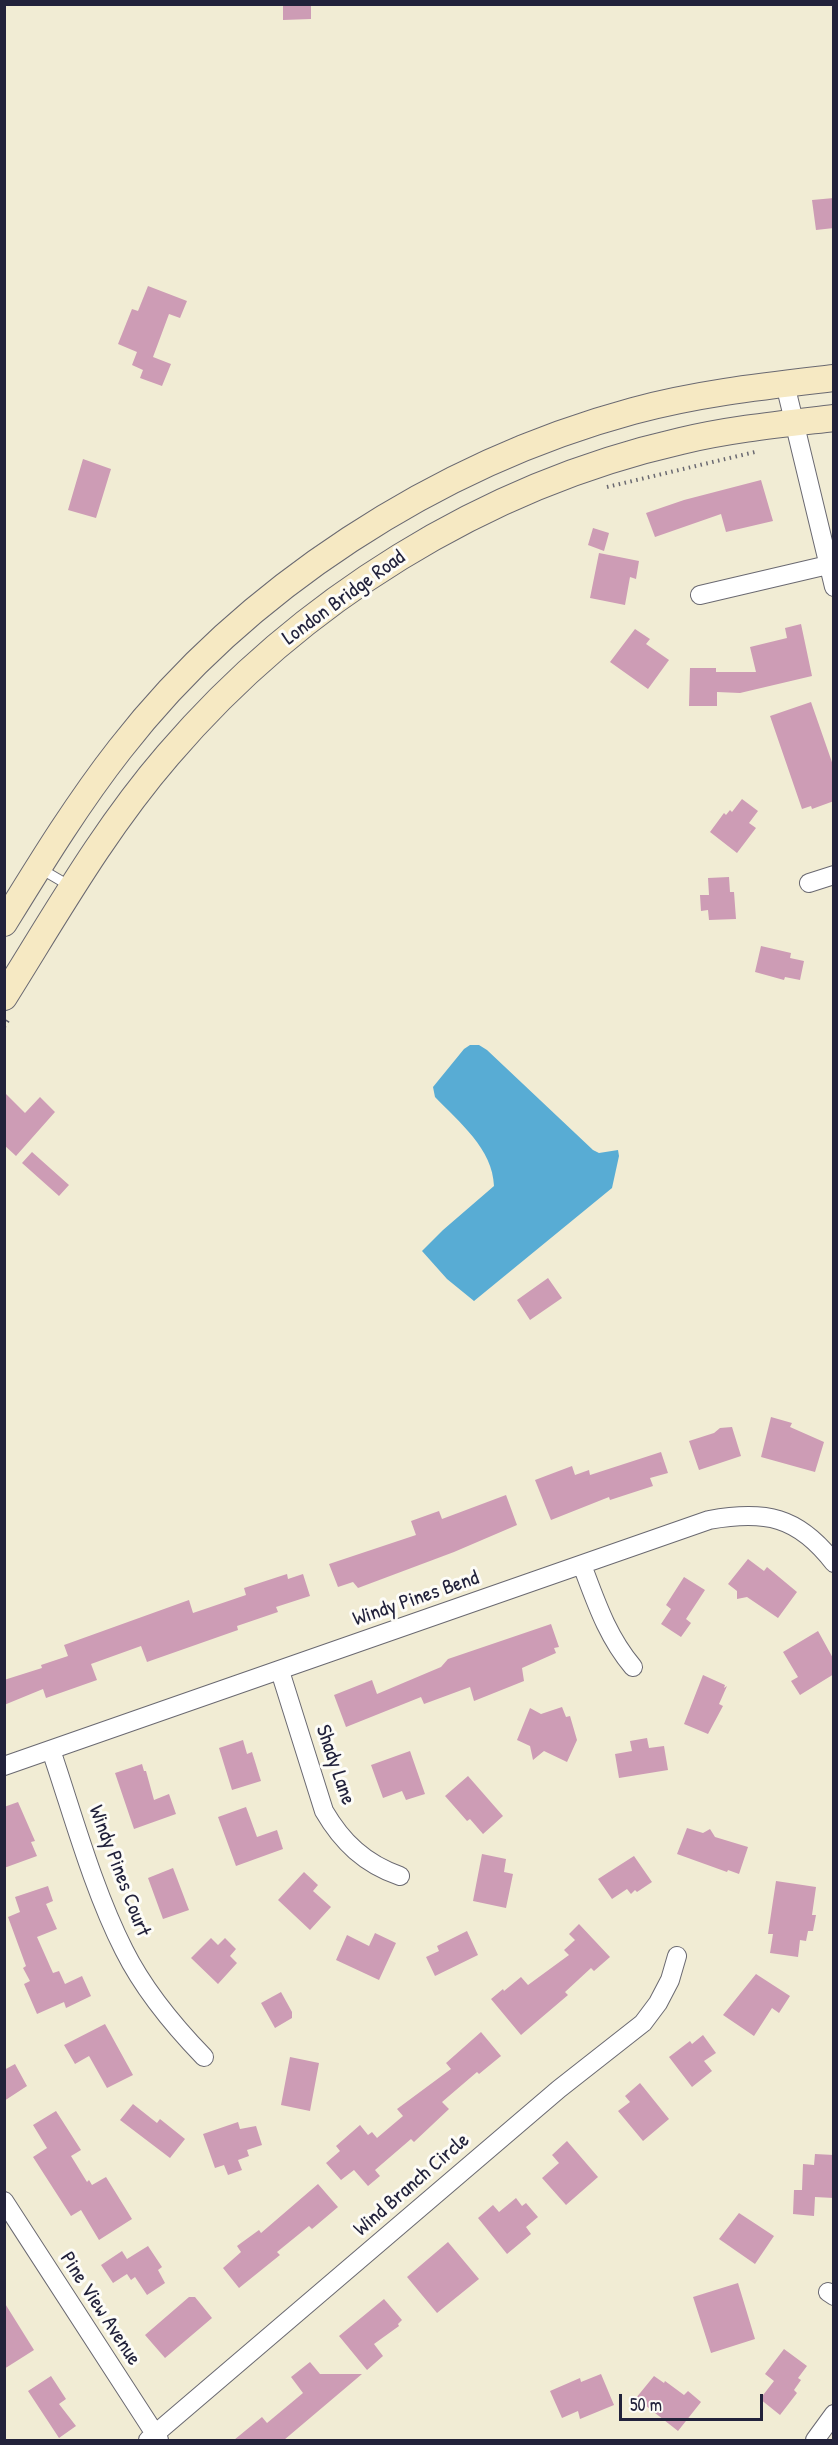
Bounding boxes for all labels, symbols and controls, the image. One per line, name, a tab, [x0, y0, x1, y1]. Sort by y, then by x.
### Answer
street label: London Bridge Road	[278, 545, 410, 651]
street label: Windy Pines Bend	[350, 1566, 482, 1632]
street label: Shady Lane	[310, 1722, 360, 1808]
street label: Windy Pines Court	[82, 1802, 156, 1940]
street label: Wind Branch Circle	[349, 2128, 475, 2242]
street label: Pine View Avenue	[54, 2248, 146, 2370]
scale bar	[622, 2382, 766, 2420]
text: 50 m	[630, 2392, 662, 2417]

